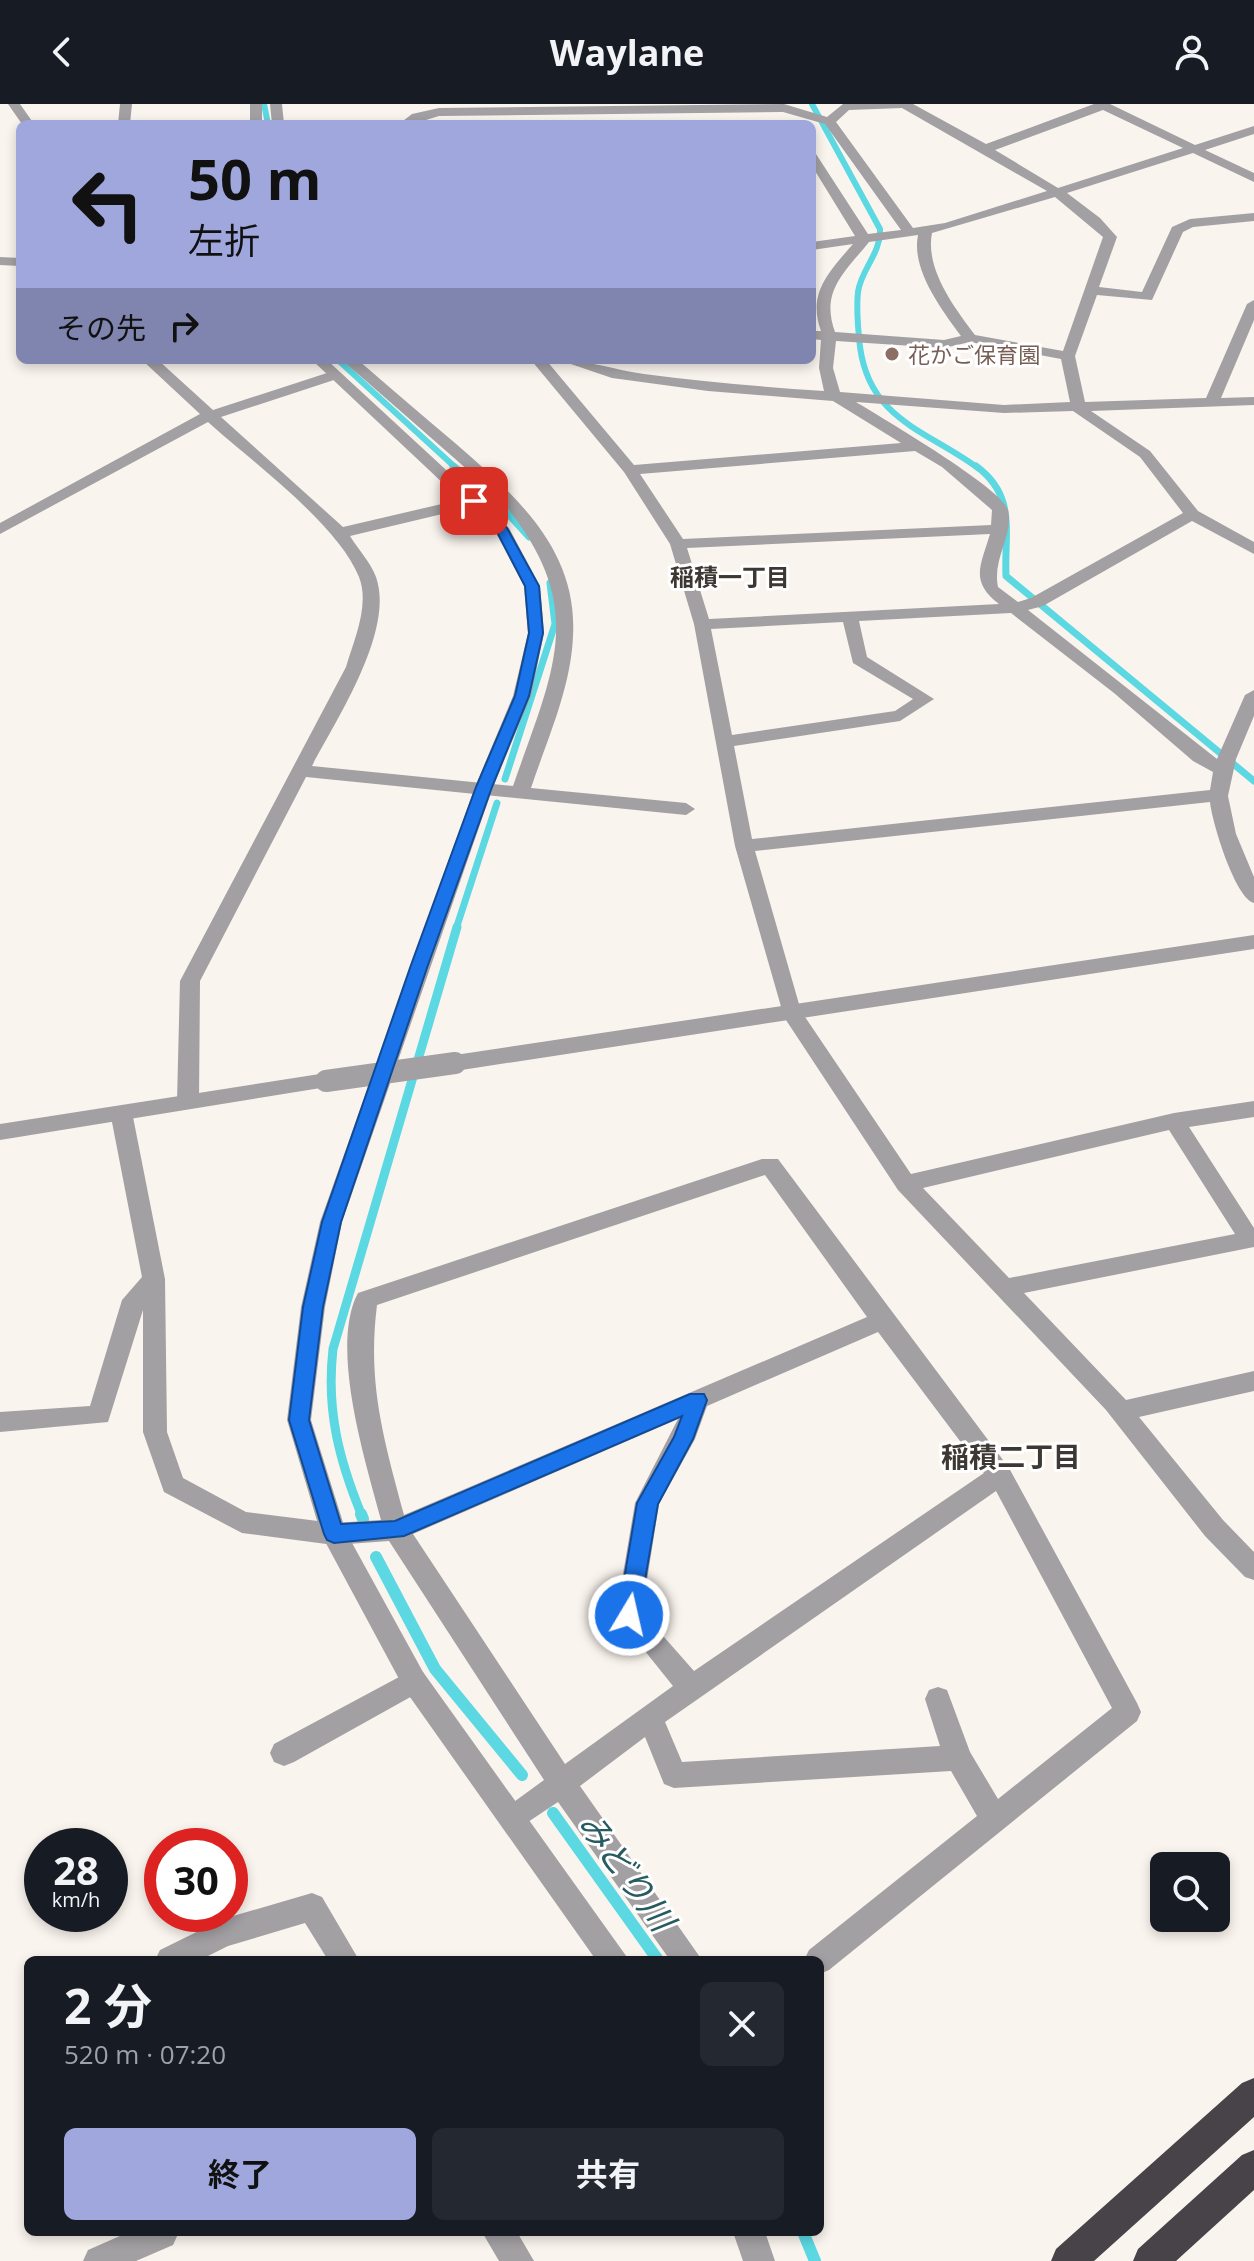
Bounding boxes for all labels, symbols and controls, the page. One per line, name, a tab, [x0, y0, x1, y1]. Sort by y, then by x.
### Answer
text: Waylane	[550, 28, 704, 77]
icon: back	[40, 30, 84, 74]
icon: person	[1170, 30, 1214, 74]
text: 50 m	[188, 140, 322, 216]
icon: left	[56, 152, 160, 256]
text: 左折	[188, 216, 260, 265]
icon: right	[162, 304, 206, 348]
text: その先	[56, 307, 146, 348]
place label: 花かご保育園	[908, 339, 1040, 369]
marker: 花かご保育園	[883, 345, 901, 363]
pin	[440, 467, 508, 535]
icon: arrive	[452, 479, 496, 523]
district label: 稲積一丁目	[670, 560, 790, 593]
district label: 稲積二丁目	[941, 1437, 1081, 1475]
position arrow	[587, 1573, 671, 1657]
water label: みどり川	[568, 1802, 687, 1942]
speed limit sign: 30	[144, 1828, 248, 1932]
text: 28	[53, 1842, 99, 1897]
map controls	[1150, 1852, 1230, 1932]
button: search	[1150, 1852, 1230, 1932]
text: km/h	[52, 1886, 100, 1913]
text: 2 分	[64, 1973, 152, 2038]
button: close	[700, 1982, 784, 2066]
text: 520 m · 07:20	[64, 2036, 226, 2072]
button: 終了	[64, 2128, 416, 2220]
button: 共有	[432, 2128, 784, 2220]

